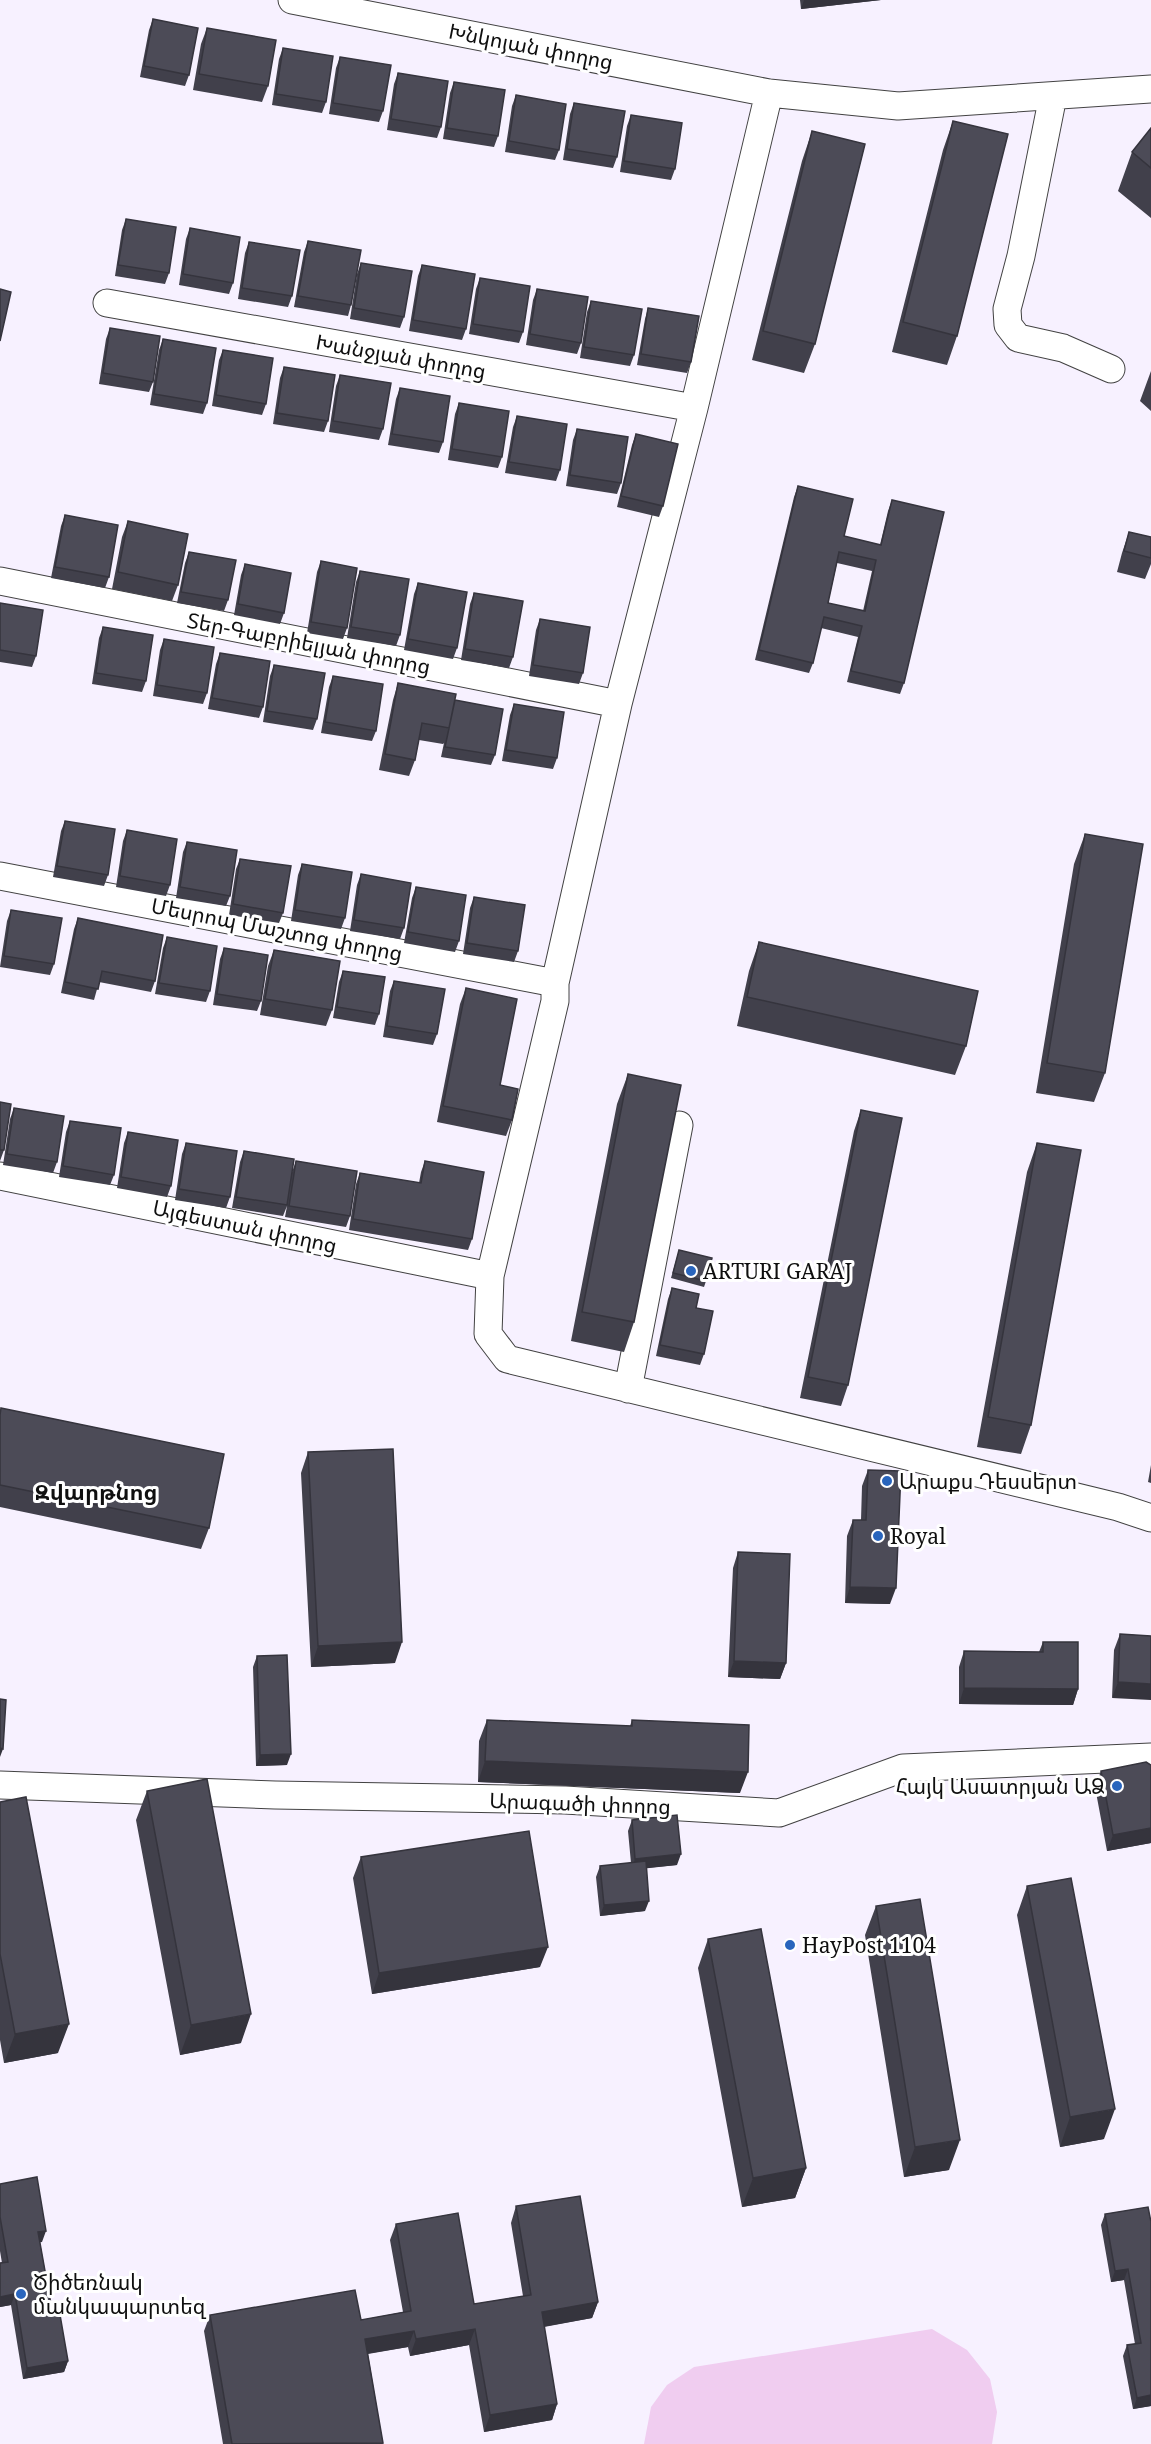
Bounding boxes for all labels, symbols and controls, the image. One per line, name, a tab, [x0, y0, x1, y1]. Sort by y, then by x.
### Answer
street label: Խնկոյան փողոց	[446, 16, 616, 76]
street label: Խանջյան փողոց	[314, 327, 488, 385]
street label: Տեր-Գաբրիելյան փողոց	[185, 606, 433, 680]
street label: Մեսրոպ Մաշտոց փողոց	[149, 891, 405, 967]
street label: Այգեստան փողոց	[150, 1193, 340, 1259]
place label: ARTURI GARAJ	[703, 1257, 852, 1285]
marker: ARTURI GARAJ	[684, 1264, 698, 1278]
place label: Արաքս Դեսսերտ	[899, 1467, 1077, 1495]
marker: Արաքս Դեսսերտ	[880, 1474, 894, 1488]
district label: Զվարթնոց	[34, 1476, 158, 1506]
place label: Royal	[890, 1522, 946, 1550]
marker: Royal	[871, 1529, 885, 1543]
place label: Հայկ Ասատրյան ԱՁ	[896, 1772, 1105, 1800]
marker: Հայկ Ասատրյան ԱՁ	[1110, 1779, 1124, 1793]
street label: Արագածի փողոց	[489, 1786, 671, 1820]
place label: HayPost 1104	[802, 1931, 936, 1959]
marker: HayPost 1104	[783, 1938, 797, 1952]
place label: Ծիծեռնակ մանկապարտեզ	[33, 2268, 207, 2320]
marker: Ծիծեռնակ մանկապարտեզ	[14, 2287, 28, 2301]

